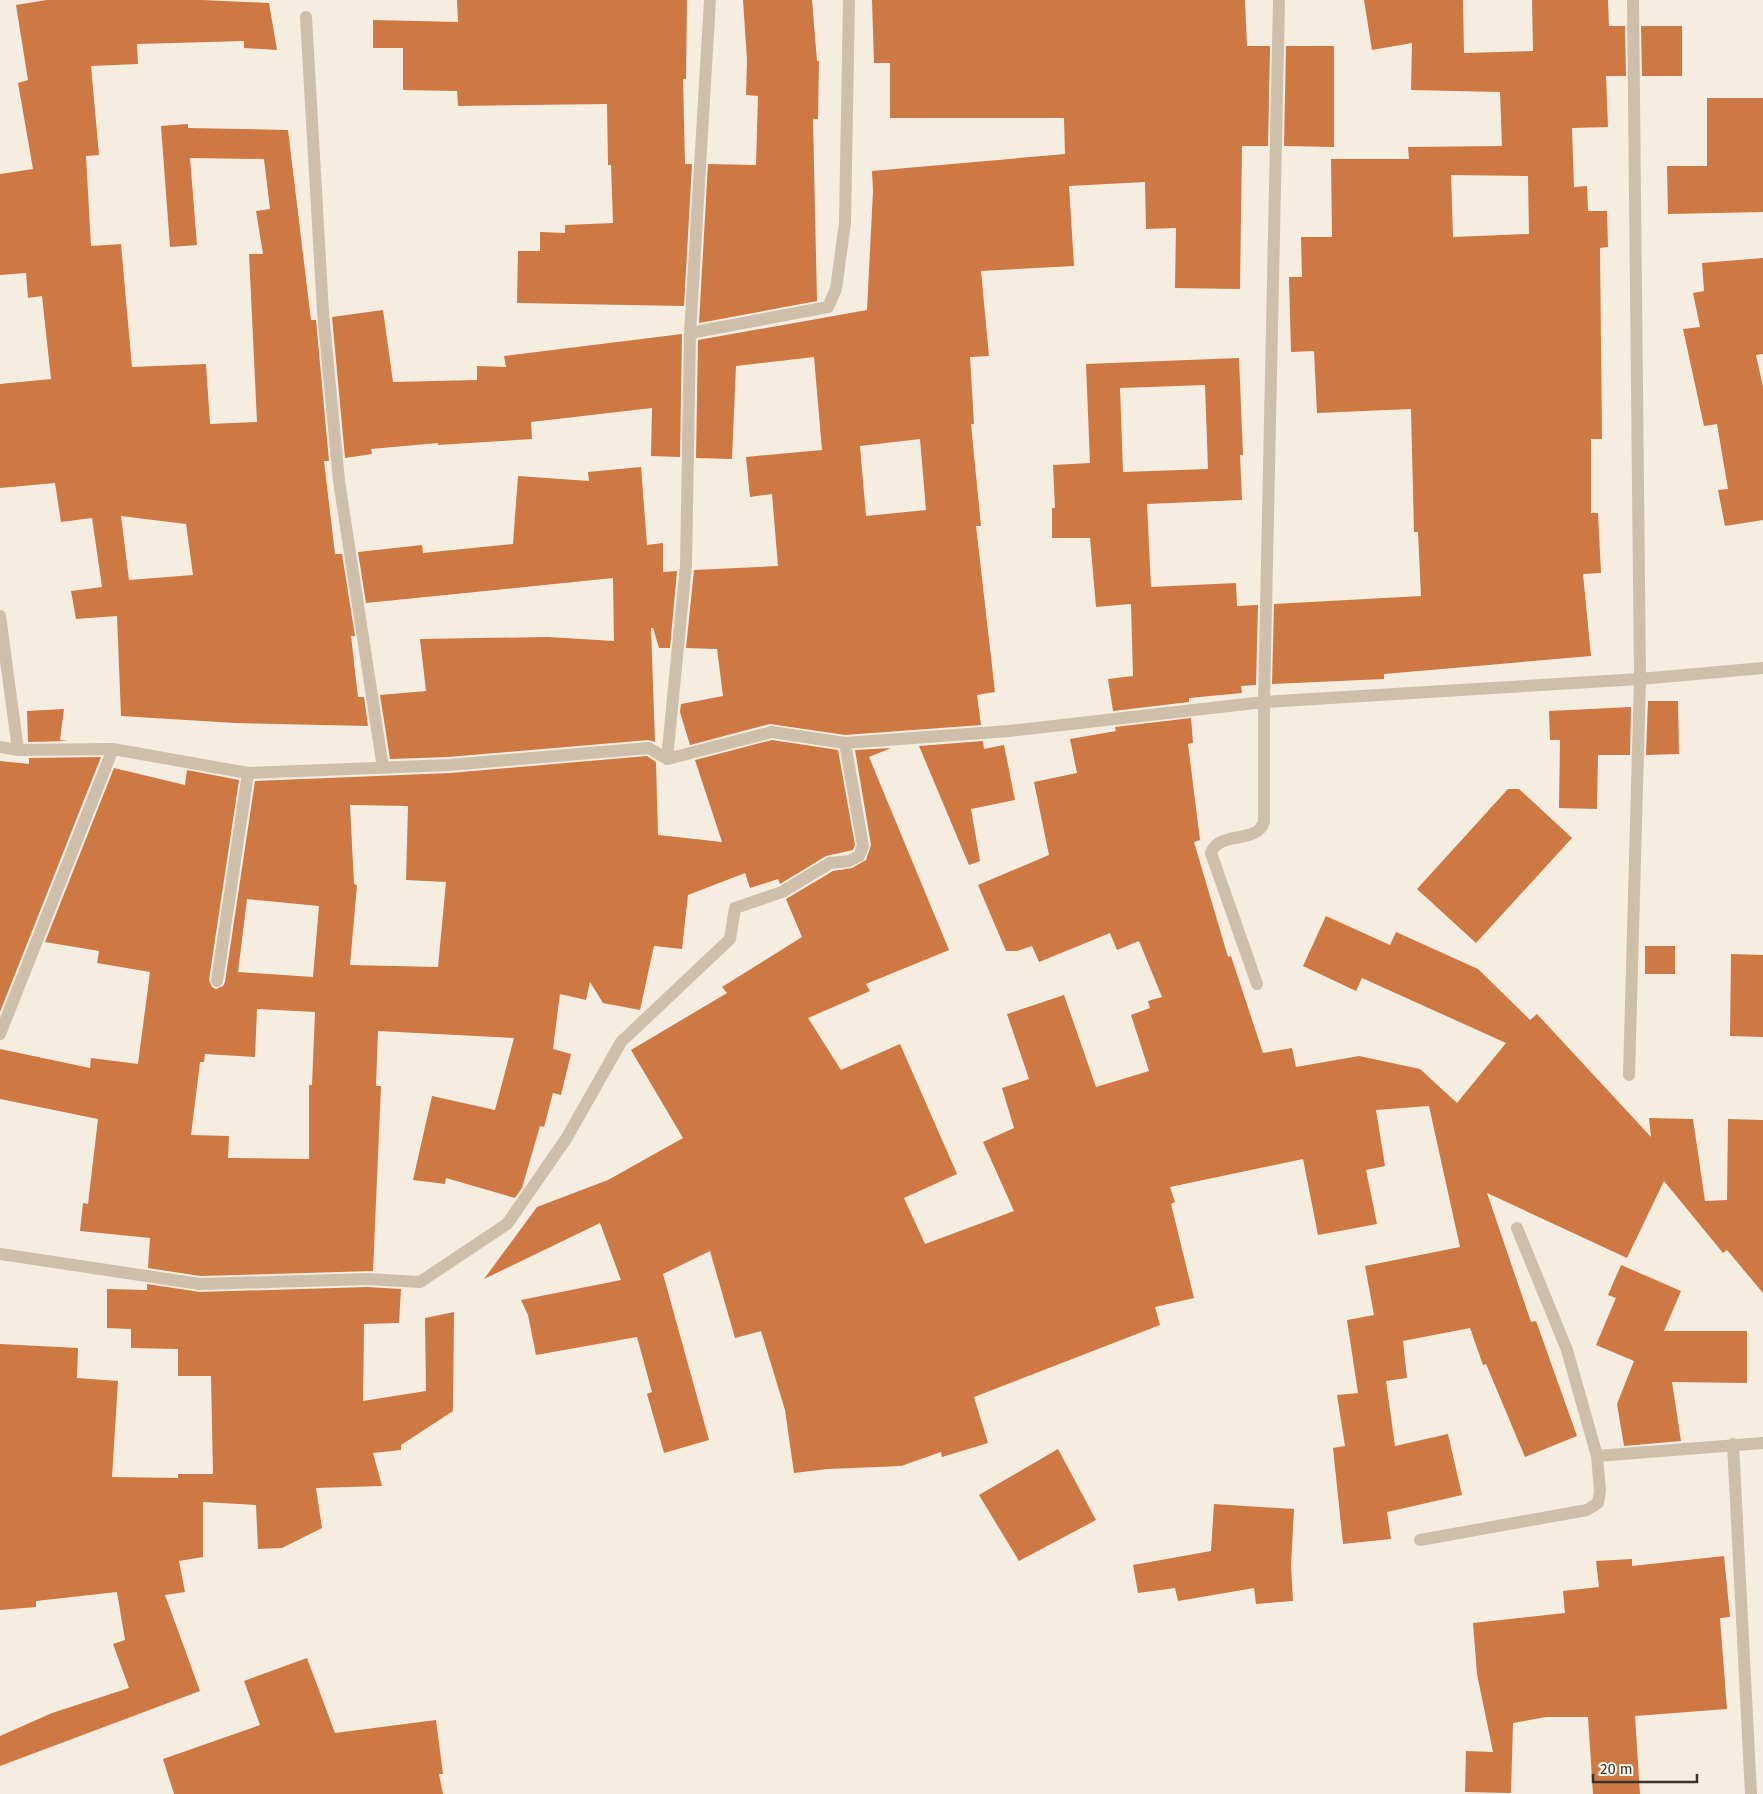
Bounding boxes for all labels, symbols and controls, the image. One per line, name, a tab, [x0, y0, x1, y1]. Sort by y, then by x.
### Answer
scale bar	[1593, 1752, 1697, 1784]
text: 20 m	[1600, 1760, 1633, 1778]

